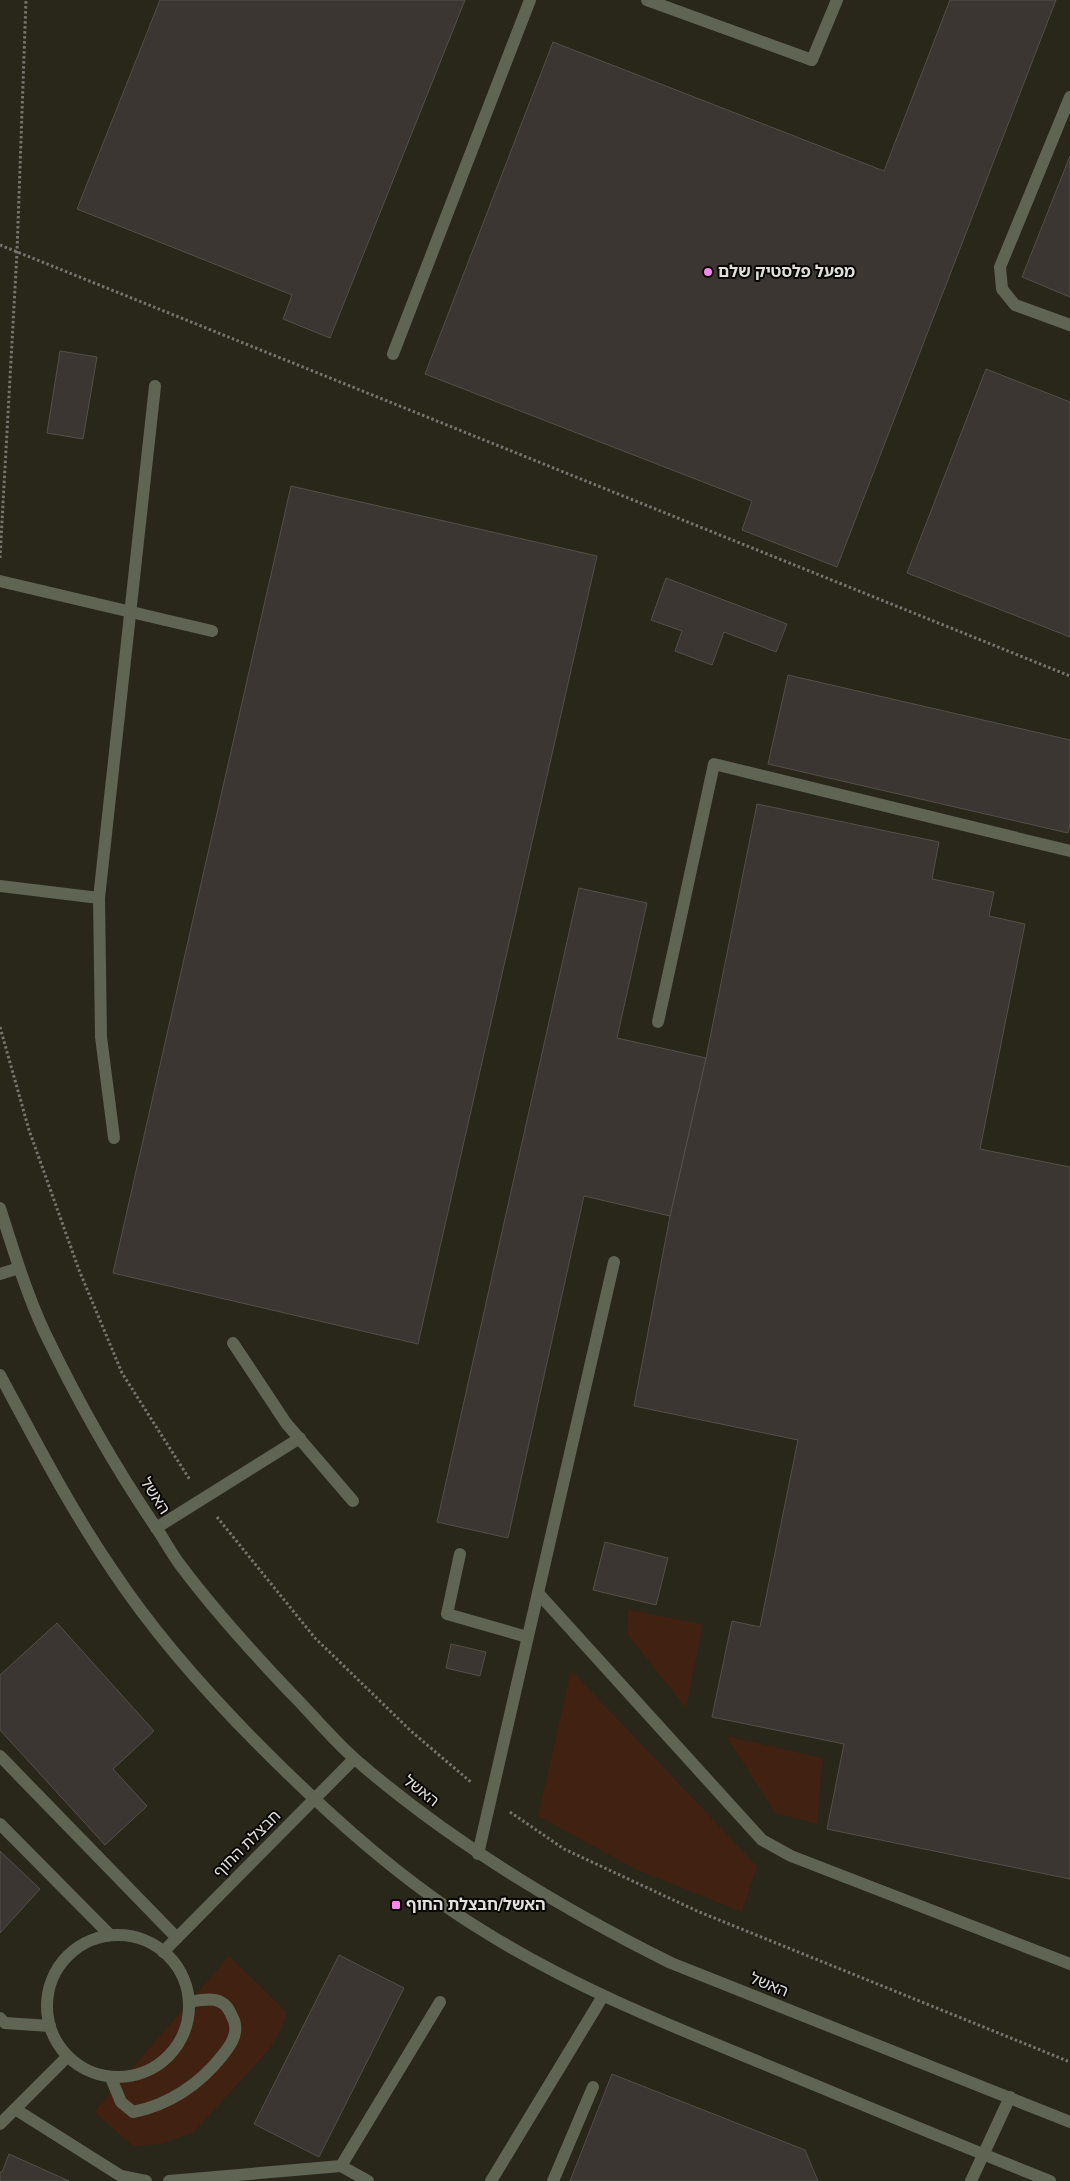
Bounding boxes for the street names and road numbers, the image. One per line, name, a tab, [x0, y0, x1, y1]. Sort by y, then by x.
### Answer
street label: האשל	[135, 1473, 175, 1519]
street label: האשל	[399, 1770, 443, 1812]
street label: חבצלת החוף	[208, 1805, 286, 1883]
street label: האשל	[746, 1967, 792, 2003]

